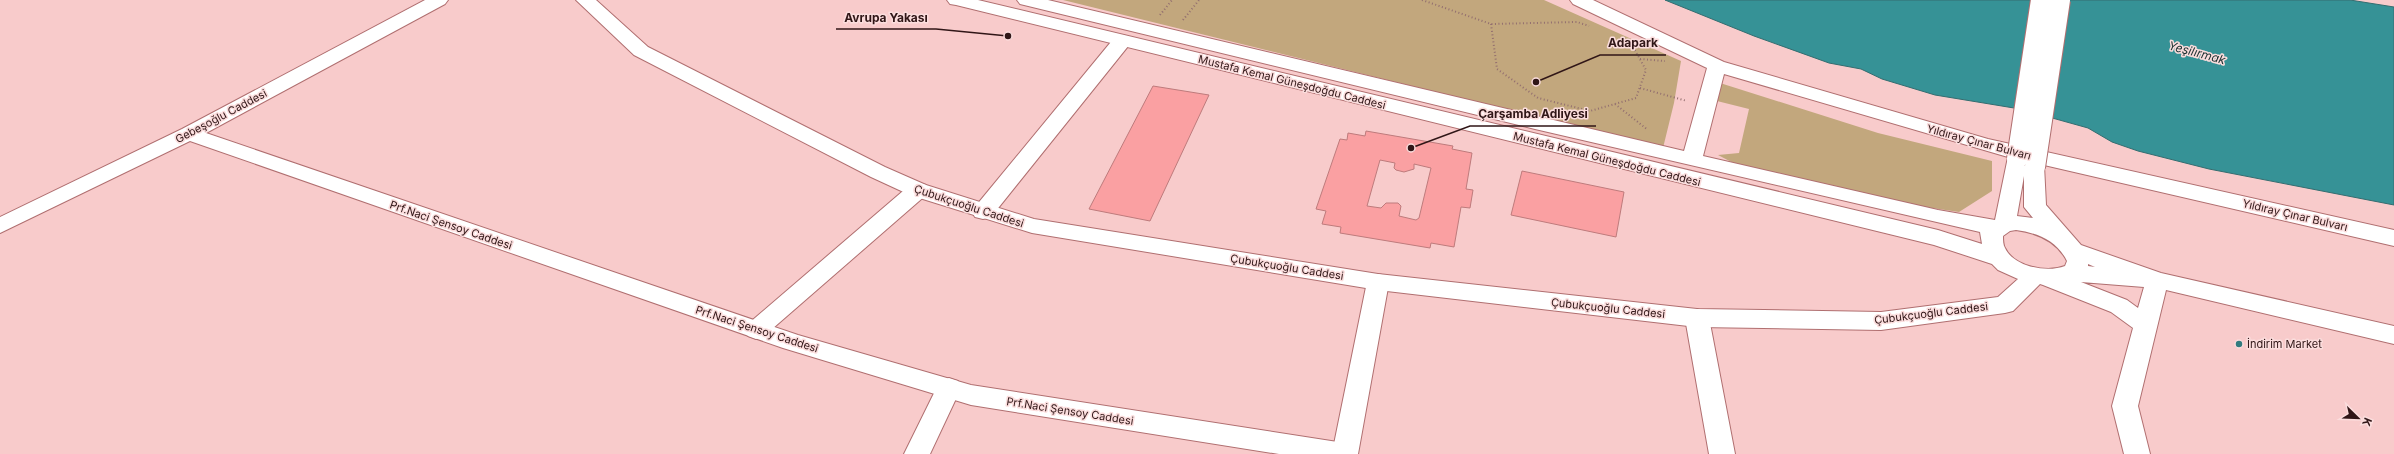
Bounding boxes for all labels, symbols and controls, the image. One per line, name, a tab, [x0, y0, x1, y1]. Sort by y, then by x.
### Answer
callout: Avrupa Yakası	[836, 5, 936, 29]
text: Avrupa Yakası	[844, 10, 928, 25]
callout: Adapark	[1600, 31, 1666, 55]
text: Adapark	[1608, 35, 1658, 50]
water label: Yeşilırmak	[2167, 38, 2228, 67]
street label: Mustafa Kemal Güneşdoğdu Caddesi	[1197, 52, 1387, 112]
street label: Gebeşoğlu Caddesi	[173, 86, 269, 146]
callout: Çarşamba Adliyesi	[1470, 102, 1596, 126]
text: Çarşamba Adliyesi	[1478, 106, 1588, 121]
street label: Yıldıray Çınar Bulvarı	[1925, 121, 2033, 163]
street label: Mustafa Kemal Güneşdoğdu Caddesi	[1512, 129, 1702, 189]
street label: Çubukçuoğlu Caddesi	[912, 182, 1026, 230]
street label: Yıldıray Çınar Bulvarı	[2241, 196, 2349, 234]
street label: Prf.Naci Şensoy Caddesi	[388, 197, 514, 253]
street label: Çubukçuoğlu Caddesi	[1229, 251, 1345, 283]
street label: Çubukçuoğlu Caddesi	[1550, 295, 1666, 321]
street label: Çubukçuoğlu Caddesi	[1873, 299, 1989, 327]
street label: Prf.Naci Şensoy Caddesi	[694, 302, 820, 356]
place label: İndirim Market	[2247, 337, 2322, 351]
marker: İndirim Market	[2234, 339, 2244, 349]
street label: Prf.Naci Şensoy Caddesi	[1005, 394, 1135, 428]
north arrow	[2338, 398, 2378, 438]
text: K	[2359, 416, 2375, 428]

